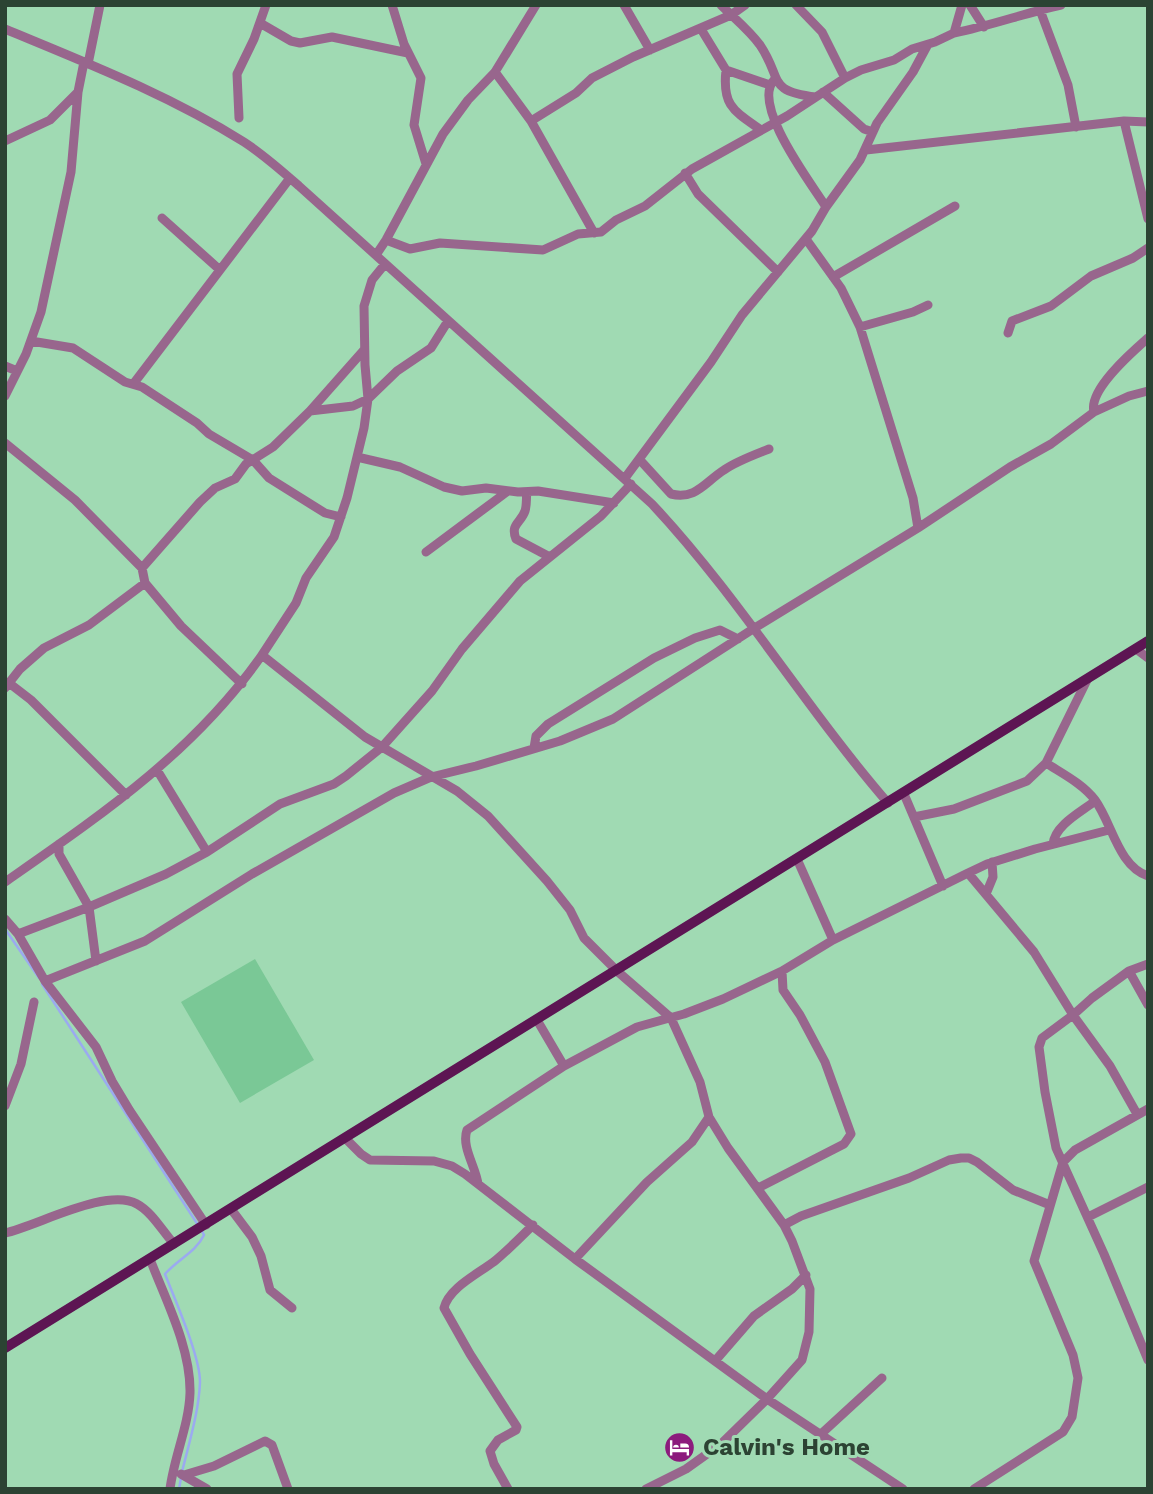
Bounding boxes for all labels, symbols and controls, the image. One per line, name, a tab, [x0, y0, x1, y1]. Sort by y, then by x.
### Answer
hotel icon: Calvin's Home	[663, 1430, 697, 1464]
place label: Calvin's Home	[703, 1433, 870, 1461]

